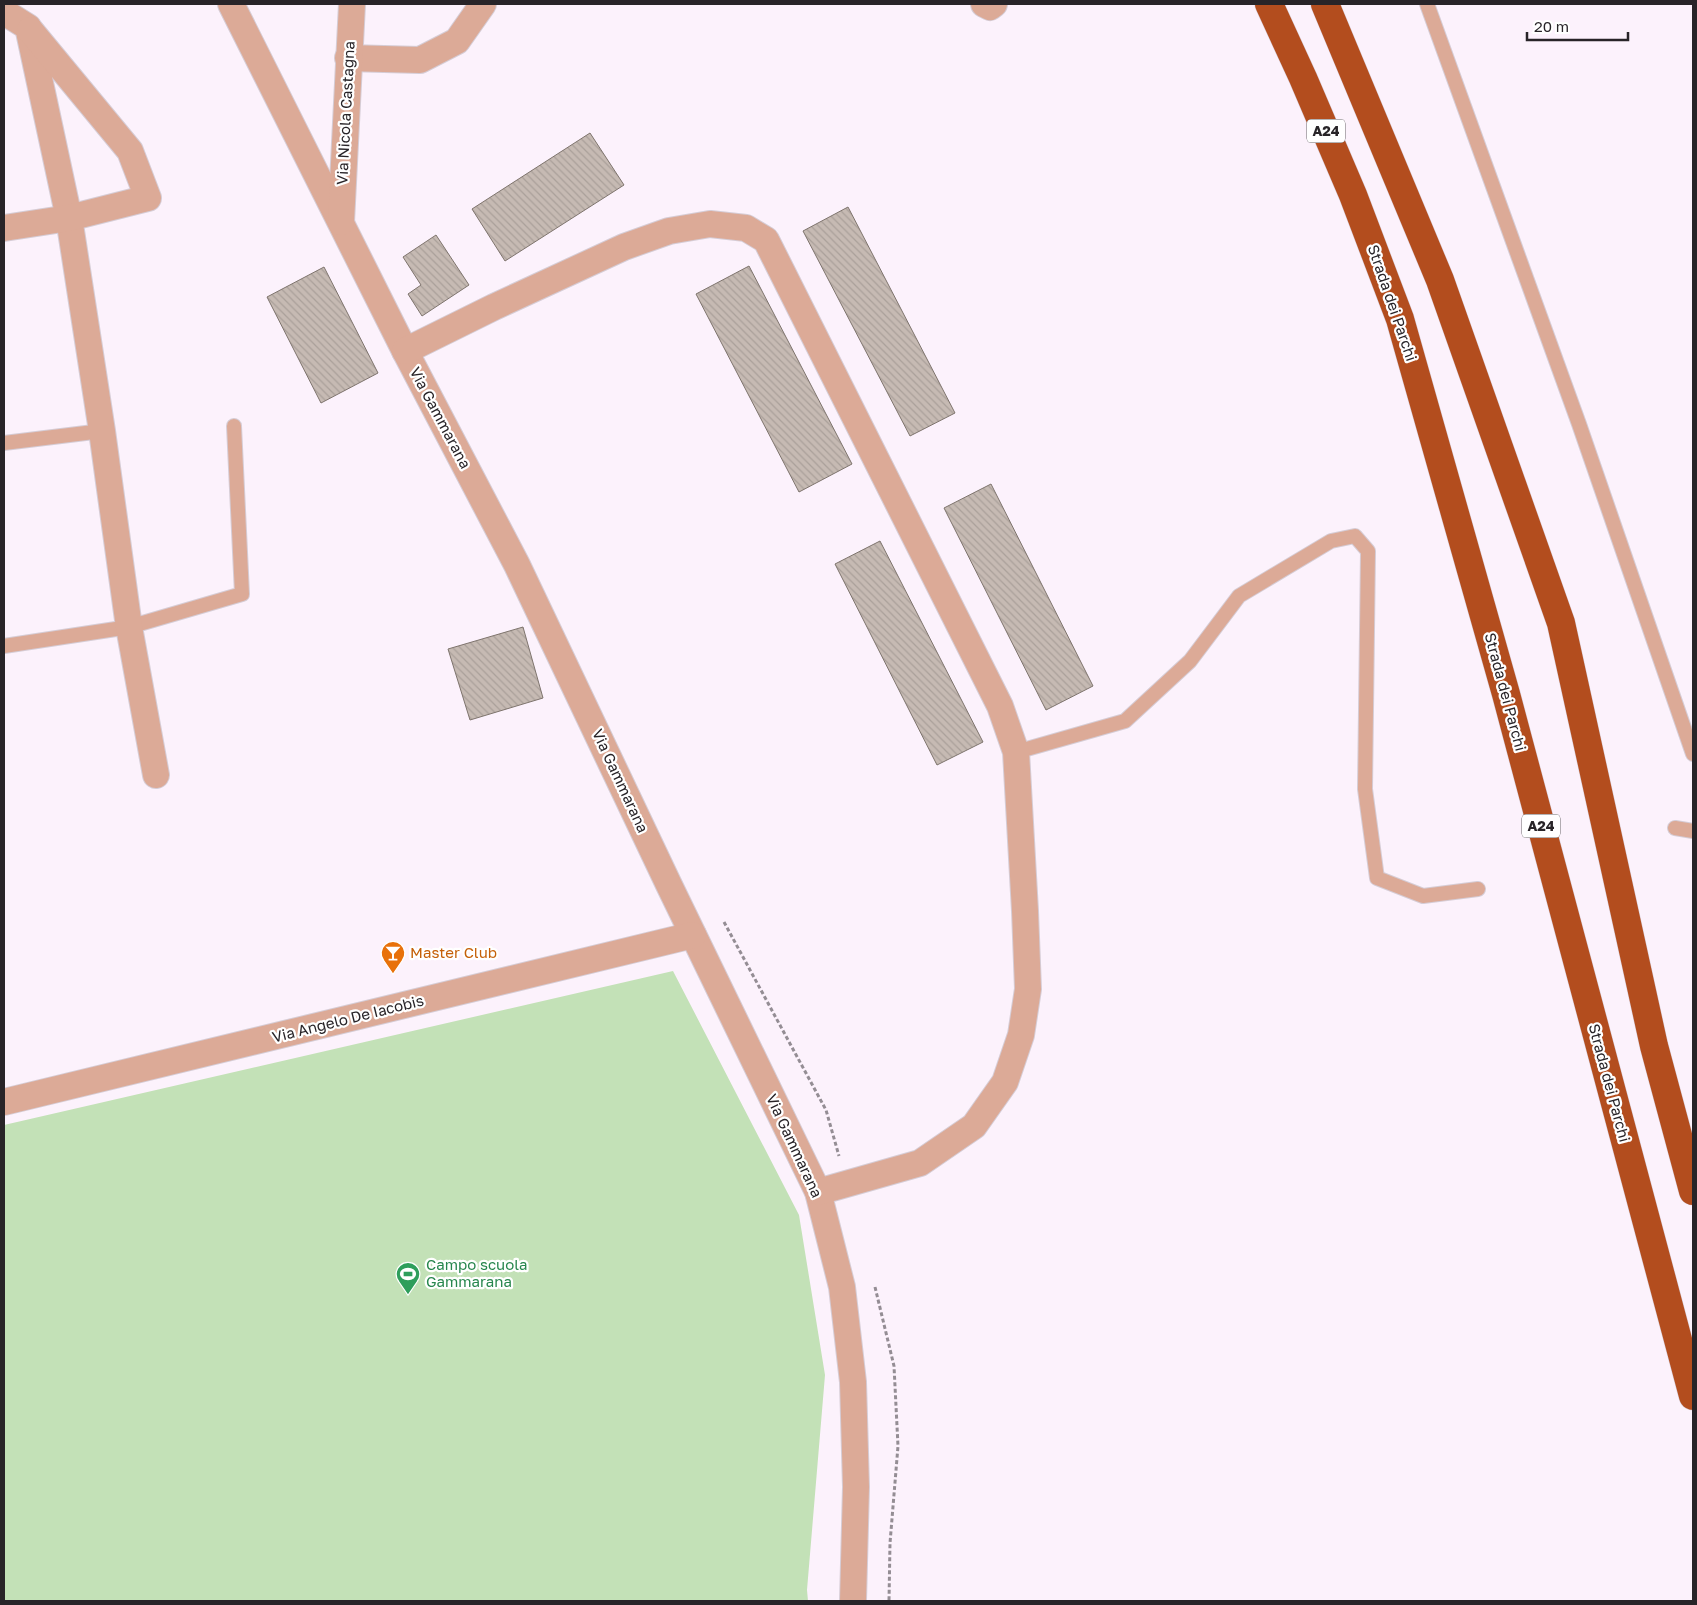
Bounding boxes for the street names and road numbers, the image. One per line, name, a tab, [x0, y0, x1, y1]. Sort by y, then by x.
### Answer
street label: Via Nicola Castagna	[332, 41, 358, 185]
road number: A24	[1307, 120, 1345, 142]
street label: Strada dei Parchi	[1365, 242, 1421, 363]
street label: Via Gammarana	[407, 364, 475, 471]
street label: Strada dei Parchi	[1481, 631, 1530, 753]
street label: Via Gammarana	[589, 726, 653, 835]
road number: A24	[1522, 814, 1560, 838]
street label: Via Angelo De Iacobis	[270, 990, 425, 1046]
street label: Strada dei Parchi	[1585, 1022, 1634, 1144]
street label: Via Gammarana	[763, 1091, 827, 1200]

